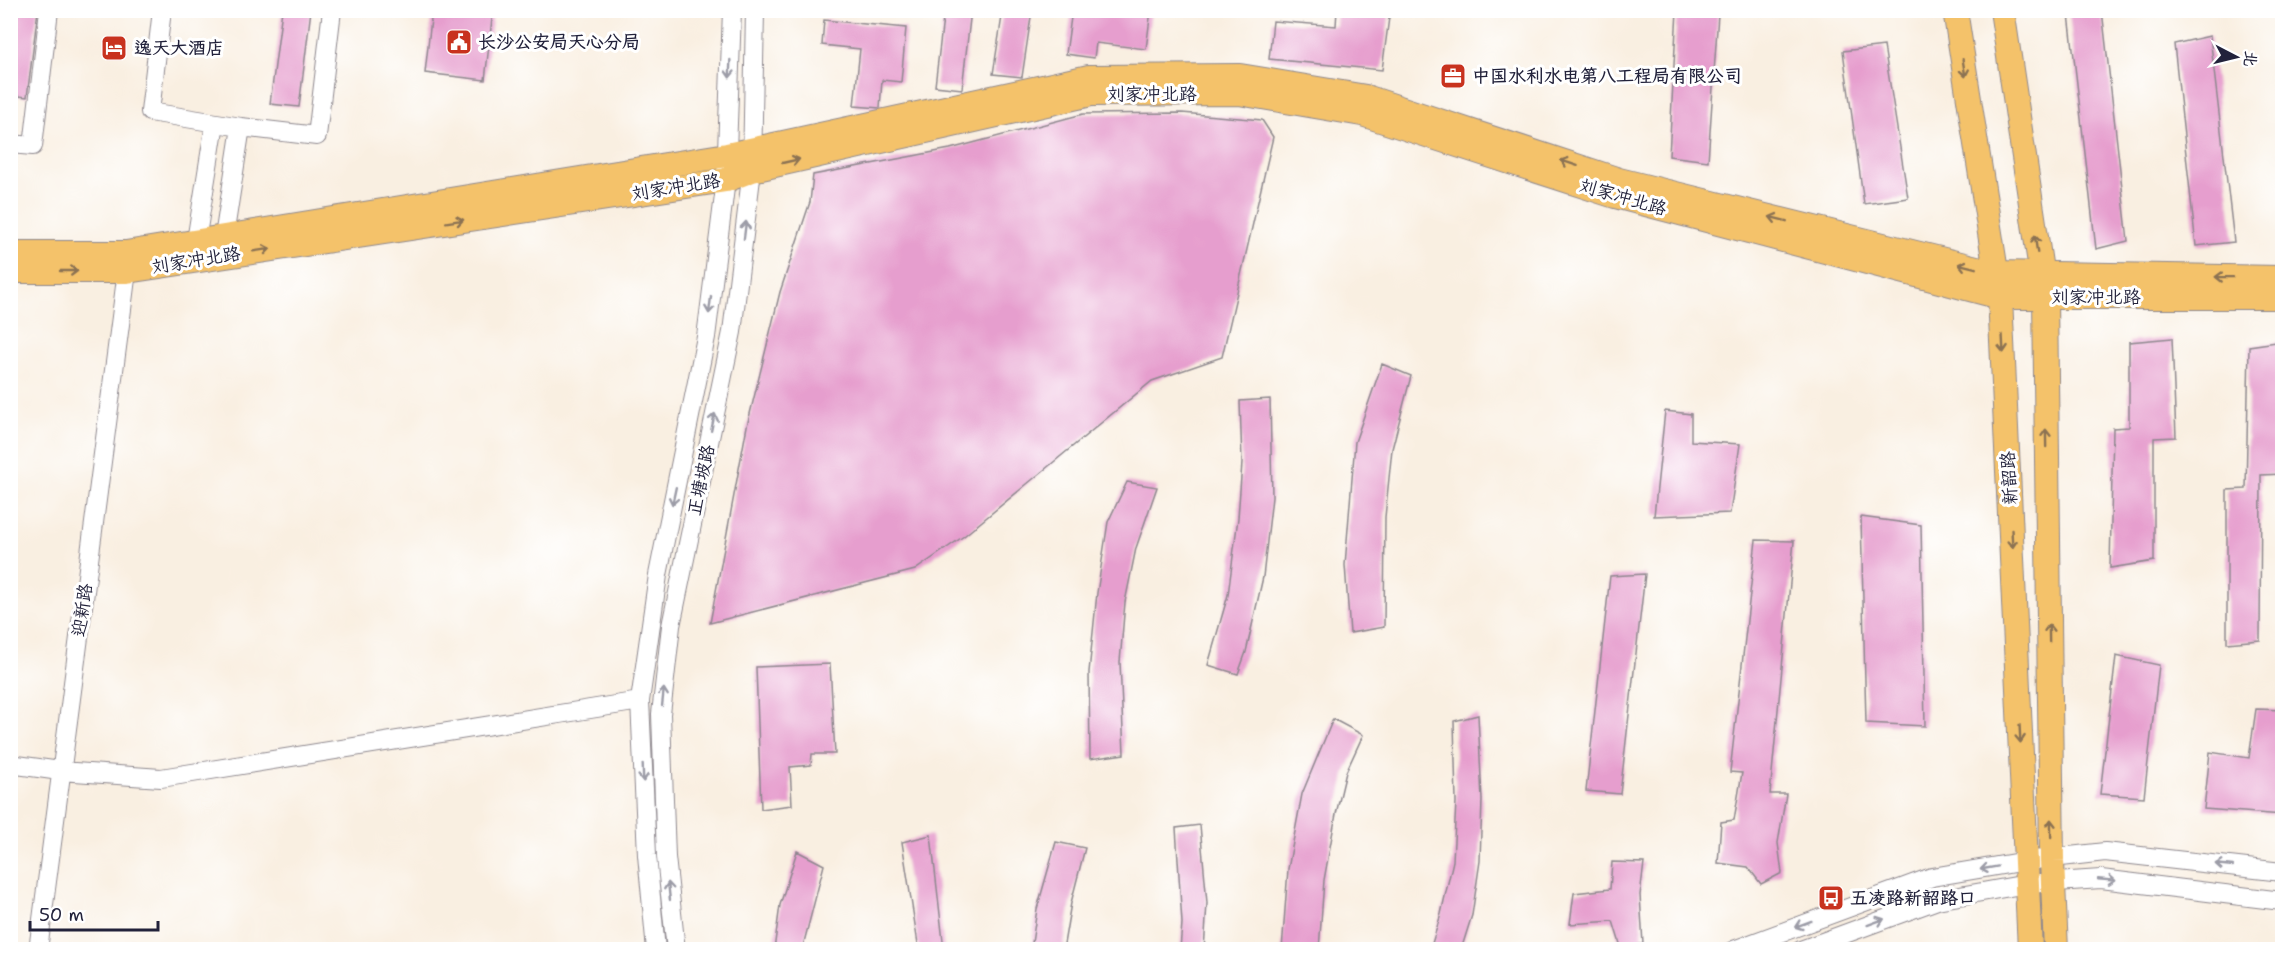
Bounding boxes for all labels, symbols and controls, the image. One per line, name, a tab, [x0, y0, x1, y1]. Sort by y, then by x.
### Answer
public building icon: 长沙公安局天心分局	[444, 27, 474, 57]
north arrow	[2206, 27, 2266, 87]
place label: 长沙公安局天心分局	[478, 30, 640, 54]
hotel icon: 逸天大酒店	[99, 33, 129, 63]
place label: 逸天大酒店	[134, 36, 224, 60]
text: 北	[2239, 50, 2262, 68]
one-way arrow	[724, 58, 736, 78]
one-way arrow	[1959, 58, 1970, 78]
office icon: 中国水利水电第八工程局有限公司	[1438, 61, 1468, 91]
place label: 中国水利水电第八工程局有限公司	[1472, 64, 1742, 88]
street label: 刘家冲北路	[1107, 82, 1197, 106]
one-way arrow	[781, 155, 801, 166]
one-way arrow	[1560, 157, 1579, 168]
street label: 刘家冲北路	[630, 168, 722, 206]
street label: 刘家冲北路	[1576, 173, 1670, 221]
one-way arrow	[1768, 212, 1787, 224]
one-way arrow	[445, 215, 465, 226]
one-way arrow	[739, 221, 750, 241]
one-way arrow	[2031, 234, 2042, 254]
street label: 刘家冲北路	[150, 241, 242, 279]
one-way arrow	[252, 245, 272, 256]
one-way arrow	[1958, 259, 1977, 271]
one-way arrow	[58, 265, 78, 277]
one-way arrow	[2215, 271, 2235, 283]
street label: 刘家冲北路	[2051, 285, 2141, 309]
one-way arrow	[704, 295, 715, 314]
one-way arrow	[1997, 334, 2008, 354]
one-way arrow	[708, 413, 719, 433]
one-way arrow	[2041, 429, 2052, 449]
street label: 正塘坡路	[682, 442, 720, 518]
street label: 新韶路	[1996, 450, 2022, 506]
one-way arrow	[668, 486, 679, 506]
one-way arrow	[2006, 529, 2017, 549]
street label: 迎新路	[66, 582, 98, 638]
one-way arrow	[2043, 624, 2055, 644]
one-way arrow	[658, 687, 669, 707]
one-way arrow	[2015, 723, 2026, 743]
one-way arrow	[638, 762, 649, 782]
one-way arrow	[2046, 819, 2057, 839]
one-way arrow	[2215, 859, 2235, 870]
one-way arrow	[1980, 862, 1999, 873]
one-way arrow	[2097, 875, 2116, 886]
one-way arrow	[664, 882, 675, 902]
bus stop icon: 五凌路新韶路口	[1816, 883, 1846, 913]
place label: 五凌路新韶路口	[1850, 886, 1976, 910]
scale bar	[30, 894, 158, 932]
text: 50 m	[39, 903, 84, 927]
one-way arrow	[1866, 916, 1884, 927]
one-way arrow	[1794, 920, 1813, 931]

